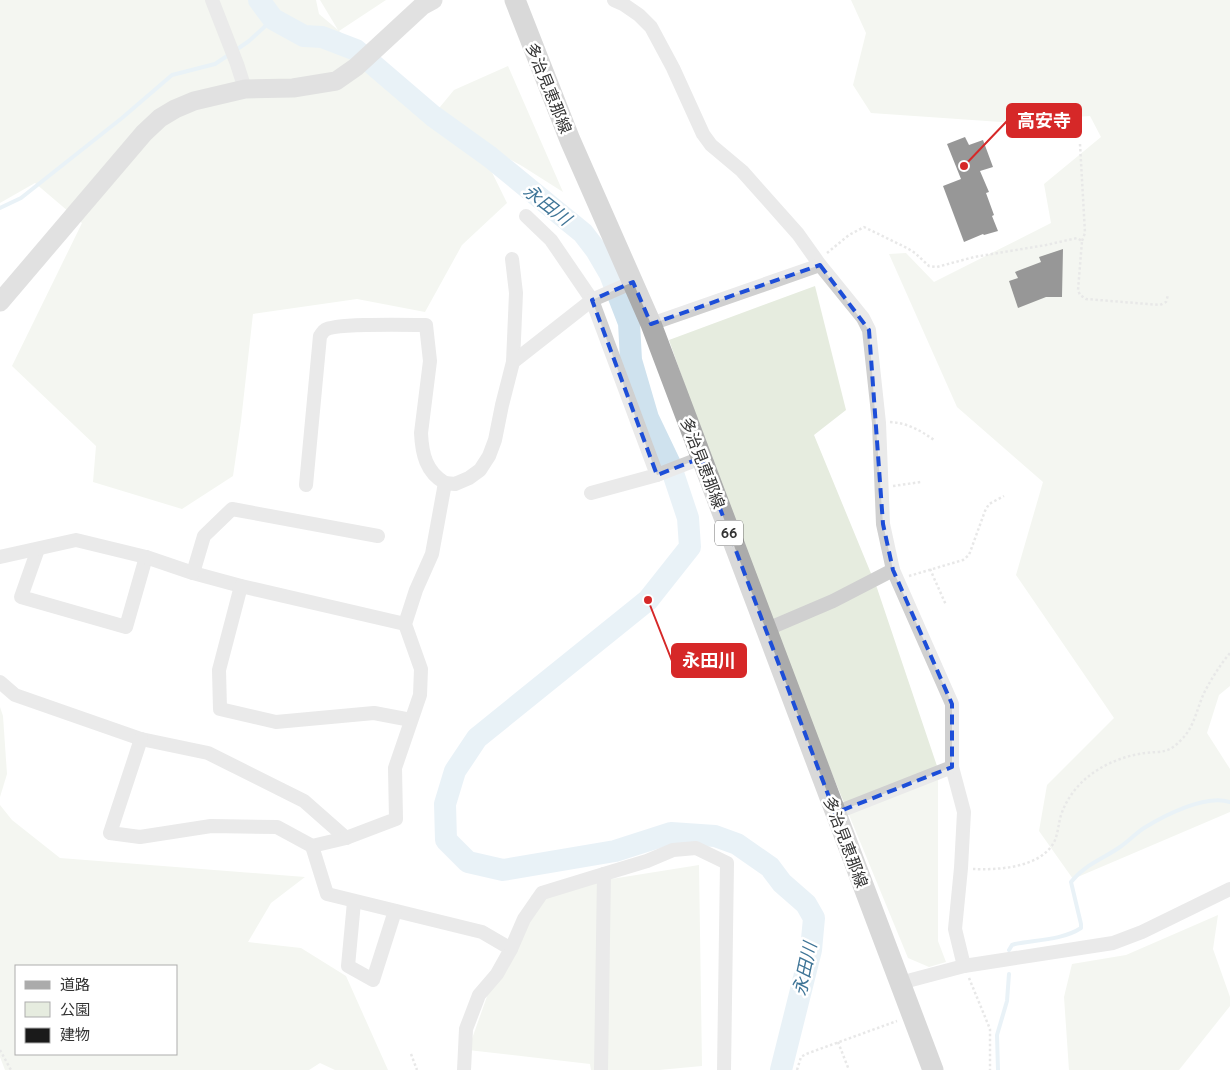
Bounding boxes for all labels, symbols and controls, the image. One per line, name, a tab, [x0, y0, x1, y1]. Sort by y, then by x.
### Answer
street label: 多治見恵那線	[522, 40, 576, 136]
callout: 高安寺	[1007, 104, 1081, 137]
text: 高安寺	[1017, 109, 1071, 132]
water label: 永田川	[519, 179, 577, 232]
street label: 多治見恵那線	[676, 415, 730, 511]
road number: 66	[715, 520, 743, 546]
callout: 永田川	[672, 644, 746, 677]
text: 永田川	[682, 649, 736, 672]
street label: 多治見恵那線	[819, 794, 873, 890]
water label: 永田川	[788, 938, 822, 998]
legend	[15, 965, 178, 1055]
text: 道路	[60, 975, 90, 994]
text: 公園	[60, 1000, 90, 1019]
text: 建物	[60, 1025, 90, 1044]

